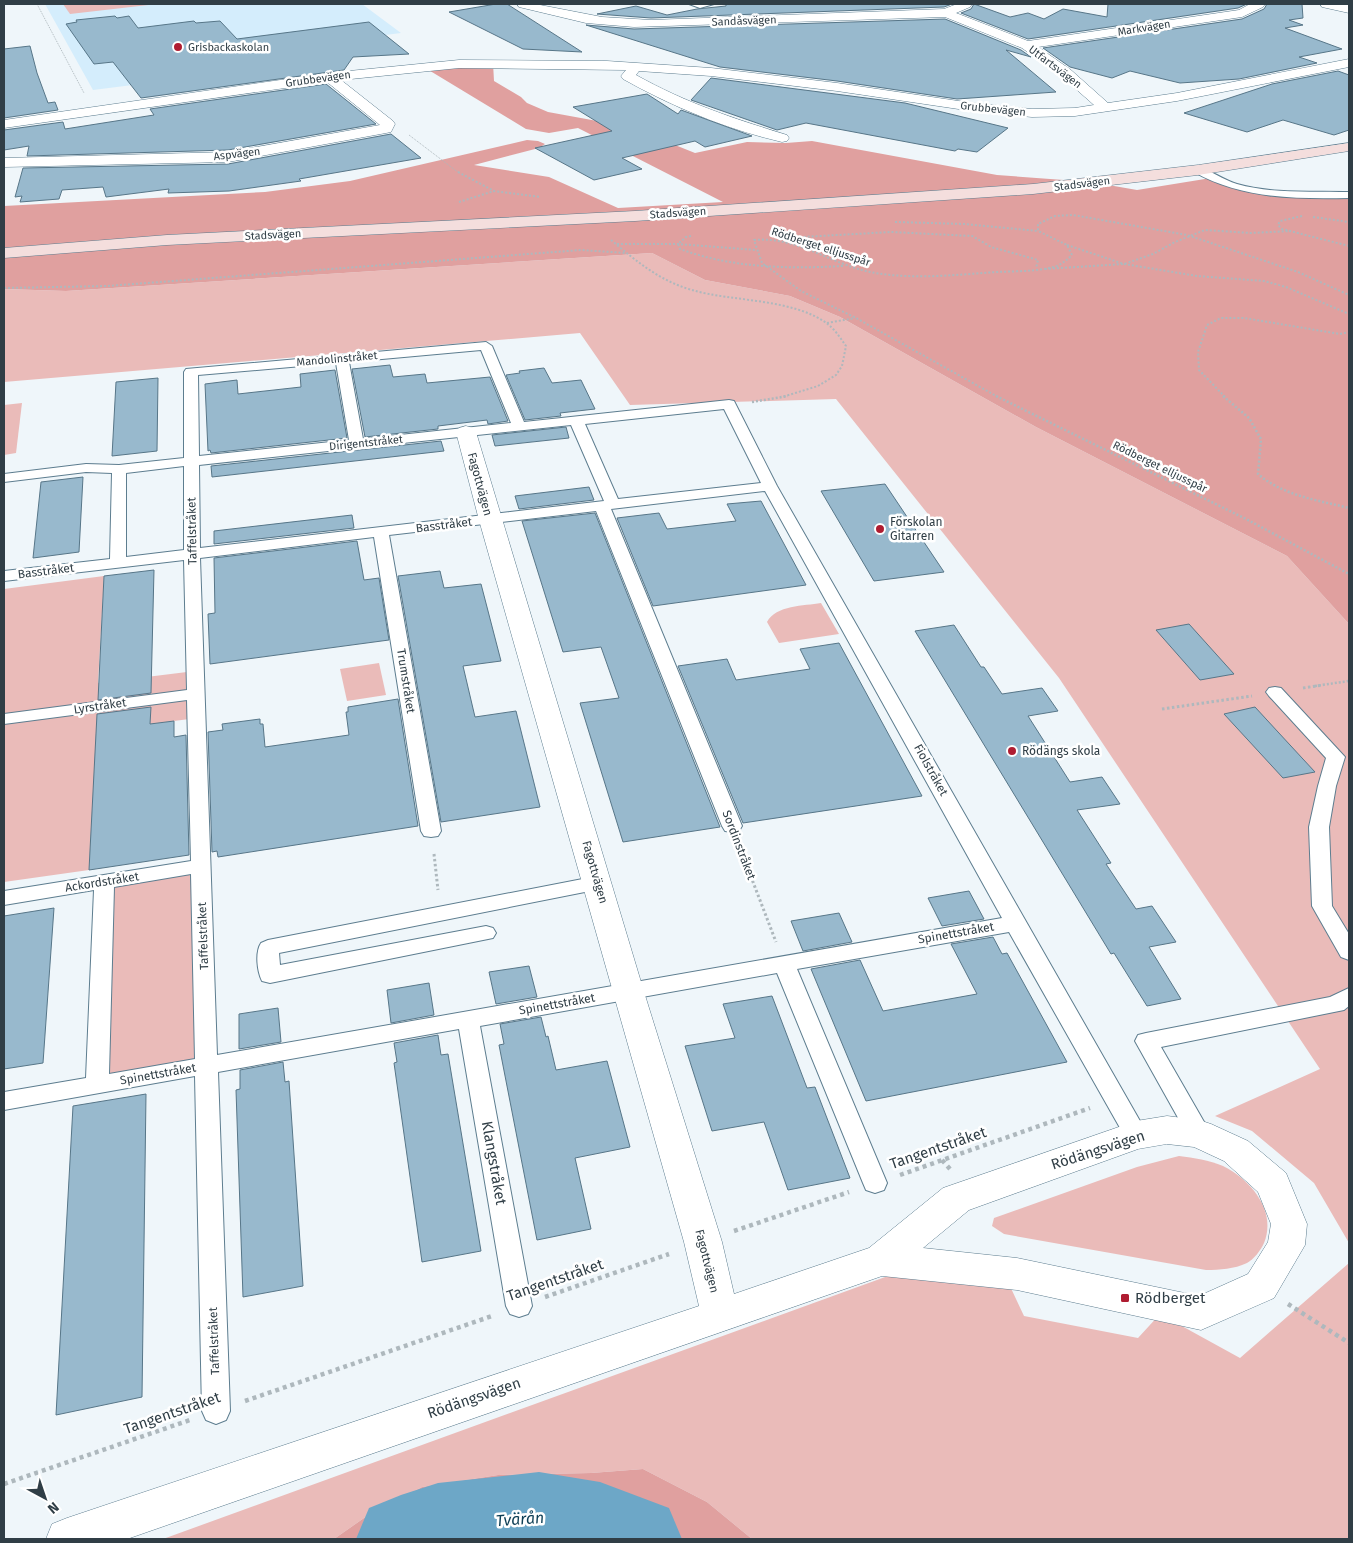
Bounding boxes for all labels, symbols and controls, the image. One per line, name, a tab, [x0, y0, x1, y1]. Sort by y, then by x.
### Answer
street label: Sandåsvägen	[711, 13, 777, 29]
street label: Markvägen	[1117, 17, 1171, 39]
marker: Grisbackaskolan	[172, 41, 184, 53]
place label: Grisbackaskolan	[188, 41, 269, 54]
street label: Utfartsvägen	[1026, 43, 1084, 91]
street label: Grubbevägen	[285, 68, 351, 90]
street label: Grubbevägen	[960, 99, 1026, 119]
street label: Aspvägen	[213, 145, 261, 163]
street label: Stadsvägen	[1053, 174, 1111, 194]
street label: Stadsvägen	[649, 205, 707, 221]
street label: Rödberget elljusspår	[770, 225, 873, 269]
street label: Stadsvägen	[244, 227, 302, 243]
street label: Mandolinstråket	[296, 349, 378, 369]
street label: Dirigentstråket	[329, 433, 403, 453]
street label: Rödberget elljusspår	[1111, 439, 1210, 496]
street label: Fagottvägen	[465, 451, 495, 517]
street label: Taffelstråket	[184, 496, 200, 565]
street label: Basstråket	[415, 515, 474, 535]
place label: Förskolan Gitarren	[890, 515, 943, 543]
marker: Förskolan Gitarren	[874, 523, 886, 535]
street label: Basstråket	[17, 561, 76, 581]
street label: Trumstråket	[394, 648, 418, 715]
street label: Lyrstråket	[73, 695, 128, 717]
street label: Fiolstråket	[911, 742, 951, 799]
place label: Rödängs skola	[1022, 744, 1100, 758]
marker: Rödängs skola	[1006, 745, 1018, 757]
street label: Sordinstråket	[719, 808, 759, 882]
street label: Fagottvägen	[579, 839, 611, 905]
street label: Ackordstråket	[64, 869, 141, 895]
street label: Taffelstråket	[195, 901, 211, 970]
street label: Spinettstråket	[917, 919, 996, 947]
street label: Spinettstråket	[518, 990, 597, 1018]
street label: Spinettstråket	[119, 1060, 198, 1088]
street label: Klangstråket	[478, 1120, 510, 1207]
street label: Tangentstråket	[887, 1123, 989, 1173]
street label: Rödängsvägen	[1049, 1126, 1147, 1174]
street label: Fagottvägen	[692, 1228, 722, 1294]
street label: Tangentstråket	[504, 1255, 606, 1305]
place label: Rödberget	[1135, 1289, 1206, 1307]
marker: Rödberget	[1119, 1292, 1131, 1304]
street label: Taffelstråket	[206, 1306, 222, 1375]
street label: Rödängsvägen	[425, 1374, 523, 1422]
street label: Tangentstråket	[121, 1388, 223, 1438]
north arrow	[20, 1473, 70, 1523]
text: N	[44, 1498, 62, 1517]
water label: Tvärån	[495, 1508, 545, 1530]

